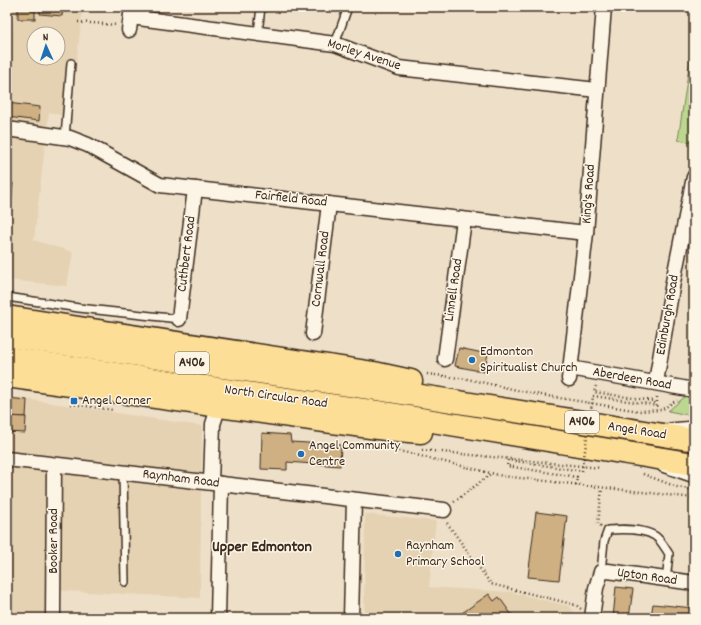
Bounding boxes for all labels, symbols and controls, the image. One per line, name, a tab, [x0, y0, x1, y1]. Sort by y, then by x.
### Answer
north arrow	[26, 26, 66, 66]
text: N	[42, 30, 49, 46]
street label: Morley Avenue	[325, 34, 403, 76]
street label: King's Road	[577, 164, 601, 224]
street label: Fairfield Road	[254, 185, 328, 213]
street label: Cuthbert Road	[172, 215, 202, 293]
street label: Cornwall Road	[306, 230, 336, 308]
street label: Linnell Road	[440, 257, 468, 323]
street label: Edinburgh Road	[651, 273, 685, 357]
place label: Edmonton Spiritualist Church	[480, 342, 577, 378]
road number: A406	[175, 352, 209, 374]
marker: Edmonton Spiritualist Church	[467, 355, 477, 365]
street label: Aberdeen Road	[591, 362, 673, 396]
street label: North Circular Road	[223, 380, 329, 414]
place label: Angel Corner	[82, 391, 152, 411]
marker: Angel Corner	[69, 396, 79, 406]
road number: A406	[565, 411, 599, 433]
street label: Angel Road	[606, 416, 668, 446]
place label: Angel Community Centre	[309, 436, 401, 472]
marker: Angel Community Centre	[296, 449, 306, 459]
street label: Raynham Road	[141, 464, 221, 494]
street label: Booker Road	[44, 508, 64, 574]
district label: Upper Edmonton	[212, 536, 312, 559]
place label: Raynham Primary School	[406, 536, 485, 572]
marker: Raynham Primary School	[393, 549, 403, 559]
street label: Upton Road	[616, 563, 678, 591]

